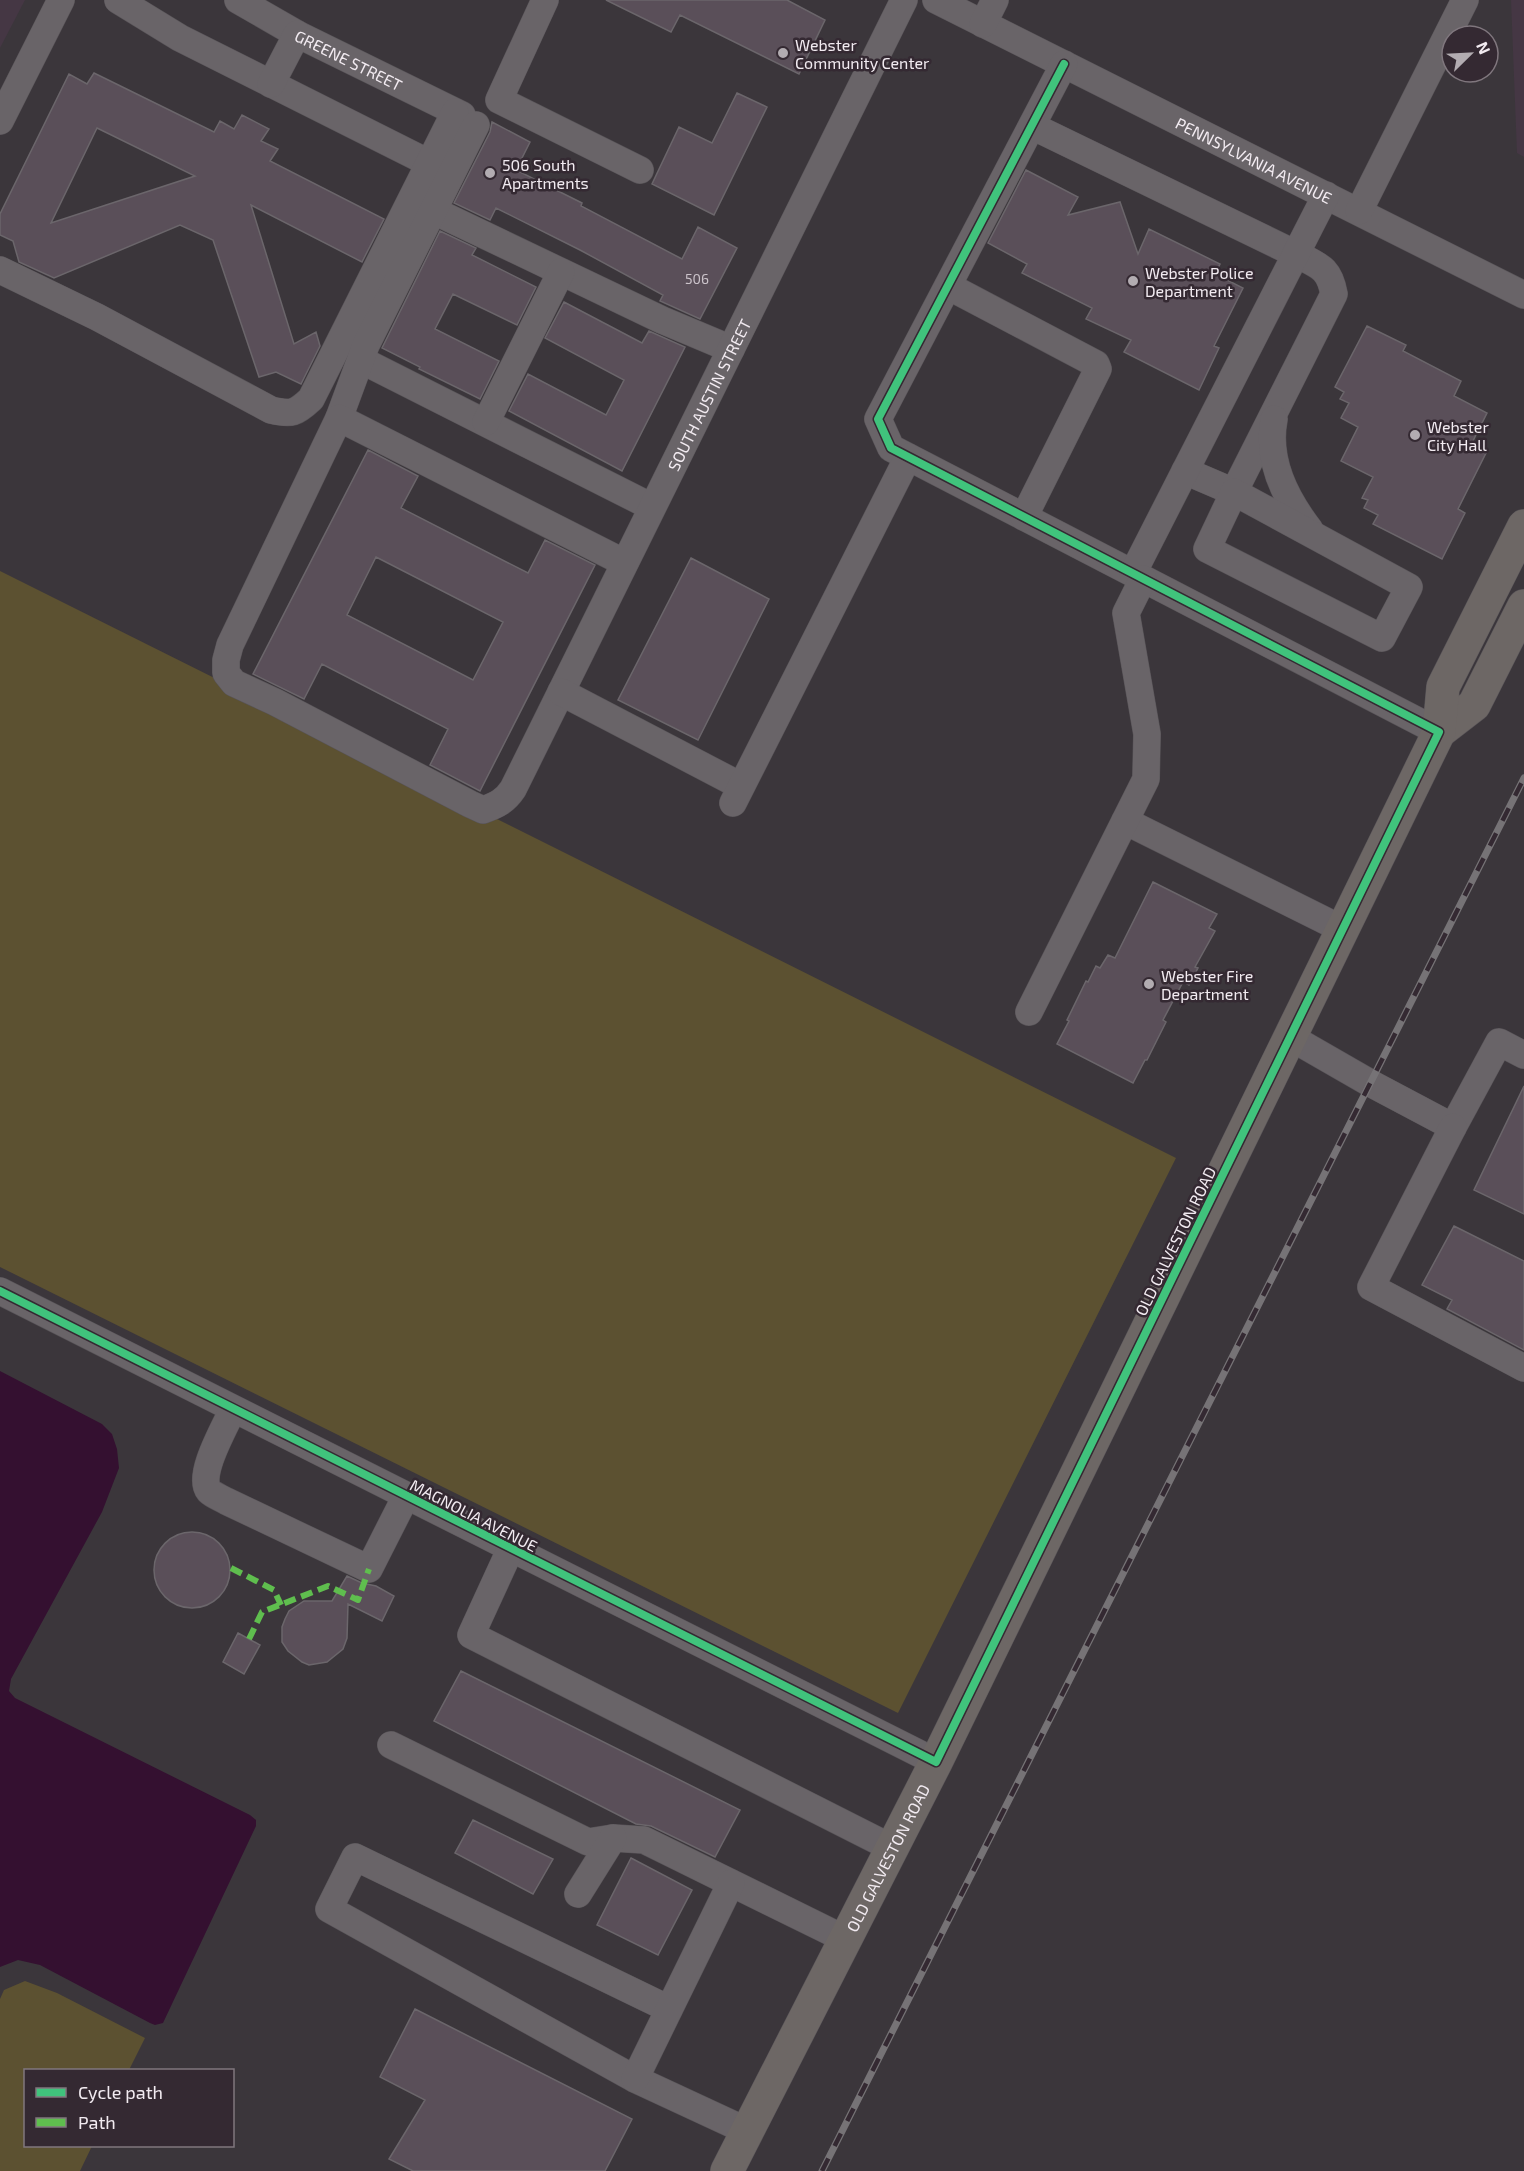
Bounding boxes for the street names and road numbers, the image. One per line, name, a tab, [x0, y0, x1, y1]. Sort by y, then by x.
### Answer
street label: GREENE STREET	[292, 25, 406, 94]
street label: PENNSYLVANIA AVENUE	[1173, 112, 1336, 207]
street label: SOUTH AUSTIN STREET	[663, 316, 754, 474]
street label: OLD GALVESTON ROAD	[1131, 1163, 1219, 1319]
street label: MAGNOLIA AVENUE	[407, 1475, 541, 1555]
street label: OLD GALVESTON ROAD	[842, 1780, 933, 1935]

